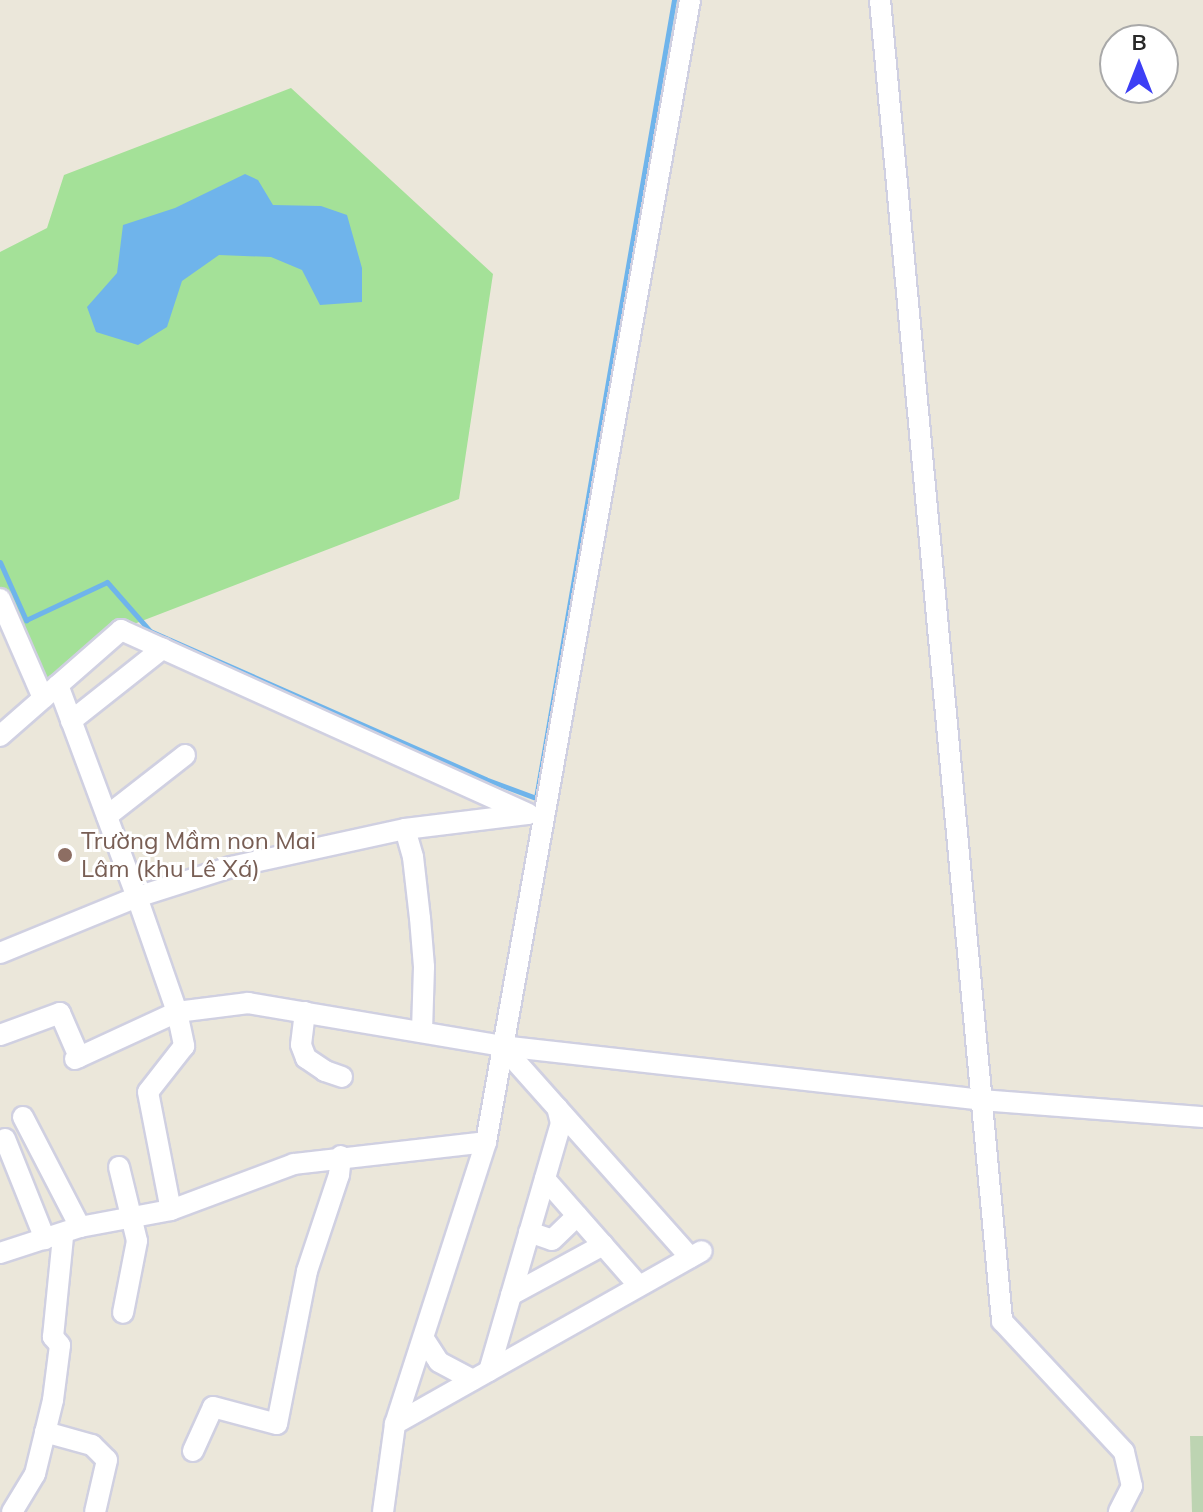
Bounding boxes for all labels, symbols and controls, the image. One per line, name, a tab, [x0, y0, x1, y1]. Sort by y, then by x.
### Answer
north arrow	[1099, 24, 1179, 104]
text: B	[1131, 28, 1147, 56]
place label: Trường Mầm non Mai Lâm (khu Lê Xá)	[81, 827, 316, 883]
marker: Trường Mầm non Mai Lâm (khu Lê Xá)	[56, 846, 74, 864]

